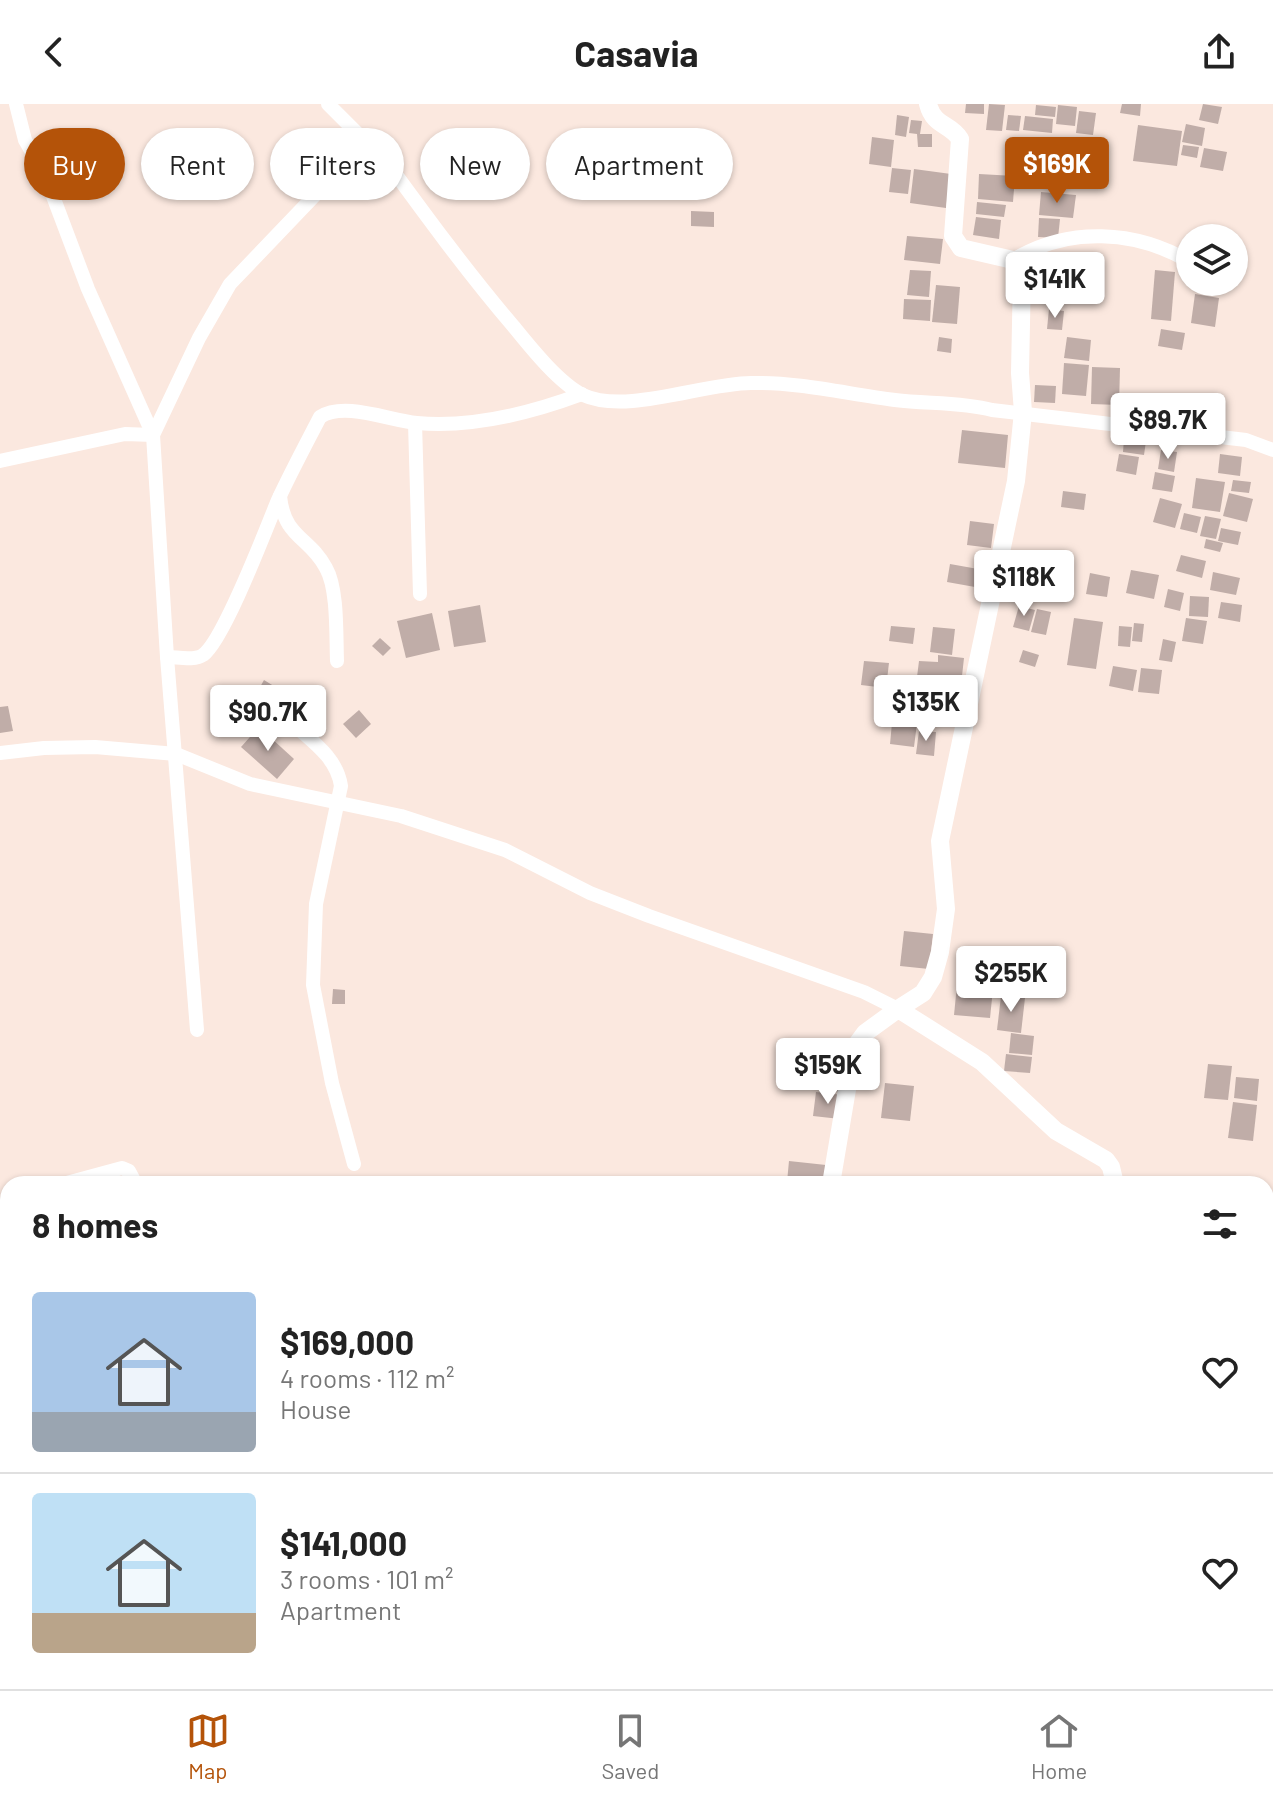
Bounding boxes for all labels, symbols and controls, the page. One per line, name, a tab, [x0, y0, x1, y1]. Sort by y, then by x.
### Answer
icon: back	[32, 30, 76, 74]
icon: share	[1197, 30, 1241, 74]
text: Casavia	[574, 31, 699, 74]
chip: Buy	[24, 128, 125, 200]
chip: Rent	[141, 128, 254, 200]
chip: Filters	[270, 128, 404, 200]
chip: New	[420, 128, 530, 200]
chip: Apartment	[546, 128, 733, 200]
pin: $169K	[1001, 137, 1113, 205]
text: $169K	[1023, 147, 1091, 178]
map controls	[1176, 224, 1248, 296]
button: layers	[1176, 224, 1248, 296]
pin: $141K	[999, 252, 1111, 320]
text: $141K	[1024, 262, 1086, 293]
pin: $89.7K	[1103, 393, 1233, 461]
text: $89.7K	[1129, 403, 1207, 434]
pin: $118K	[968, 550, 1080, 618]
text: $118K	[992, 560, 1056, 591]
pin: $135K	[870, 675, 982, 743]
pin: $90.7K	[203, 685, 333, 753]
text: $135K	[892, 685, 960, 716]
text: $90.7K	[228, 695, 308, 726]
pin: $255K	[955, 946, 1067, 1014]
text: $255K	[974, 956, 1048, 987]
pin: $159K	[772, 1038, 884, 1106]
text: $159K	[794, 1048, 862, 1079]
icon: filters	[1198, 1202, 1242, 1246]
text: 8 homes	[32, 1204, 158, 1245]
text: $169,000	[280, 1321, 414, 1362]
icon: home	[96, 1324, 192, 1420]
icon: heart	[1198, 1350, 1242, 1394]
text: 4 rooms · 112 m²	[280, 1362, 454, 1393]
text: House	[280, 1393, 351, 1424]
text: $141,000	[280, 1522, 407, 1563]
icon: home	[96, 1525, 192, 1621]
icon: heart	[1198, 1551, 1242, 1595]
text: 3 rooms · 101 m²	[280, 1563, 453, 1594]
text: Apartment	[280, 1594, 401, 1625]
tab: Map	[186, 1709, 230, 1783]
tab: Saved	[602, 1709, 659, 1783]
tab: Home	[1031, 1709, 1087, 1783]

